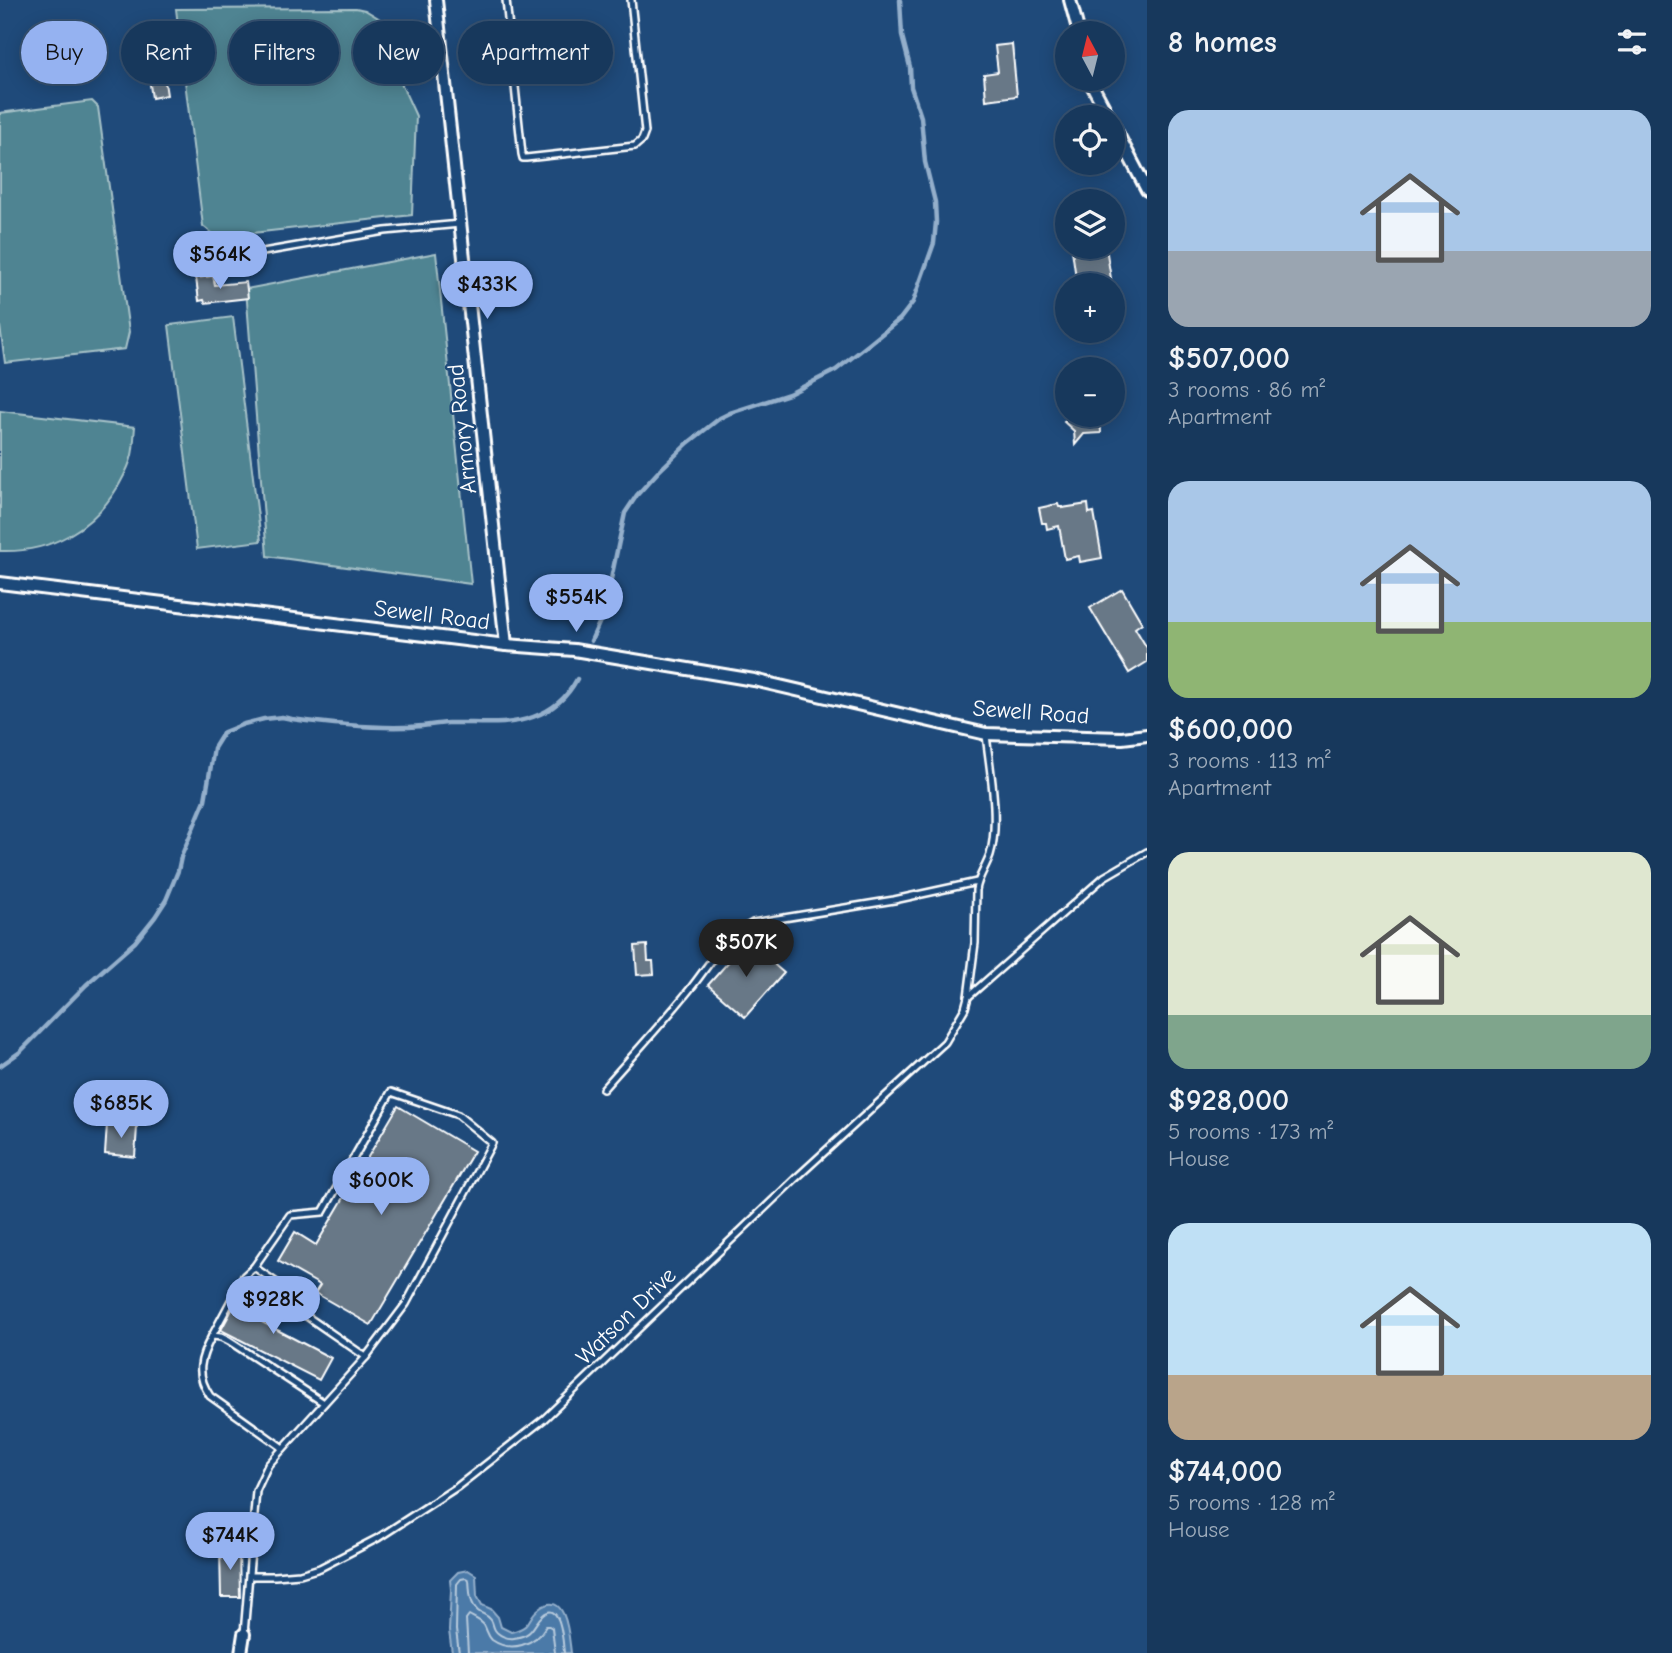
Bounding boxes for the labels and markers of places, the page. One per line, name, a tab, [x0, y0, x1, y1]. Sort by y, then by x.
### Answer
pin: $564K	[171, 232, 269, 291]
pin: $433K	[438, 262, 536, 321]
pin: $554K	[527, 574, 625, 634]
pin: $507K	[697, 920, 795, 979]
pin: $685K	[72, 1080, 170, 1140]
pin: $600K	[332, 1158, 430, 1217]
pin: $928K	[224, 1276, 322, 1336]
pin: $744K	[181, 1512, 279, 1572]

